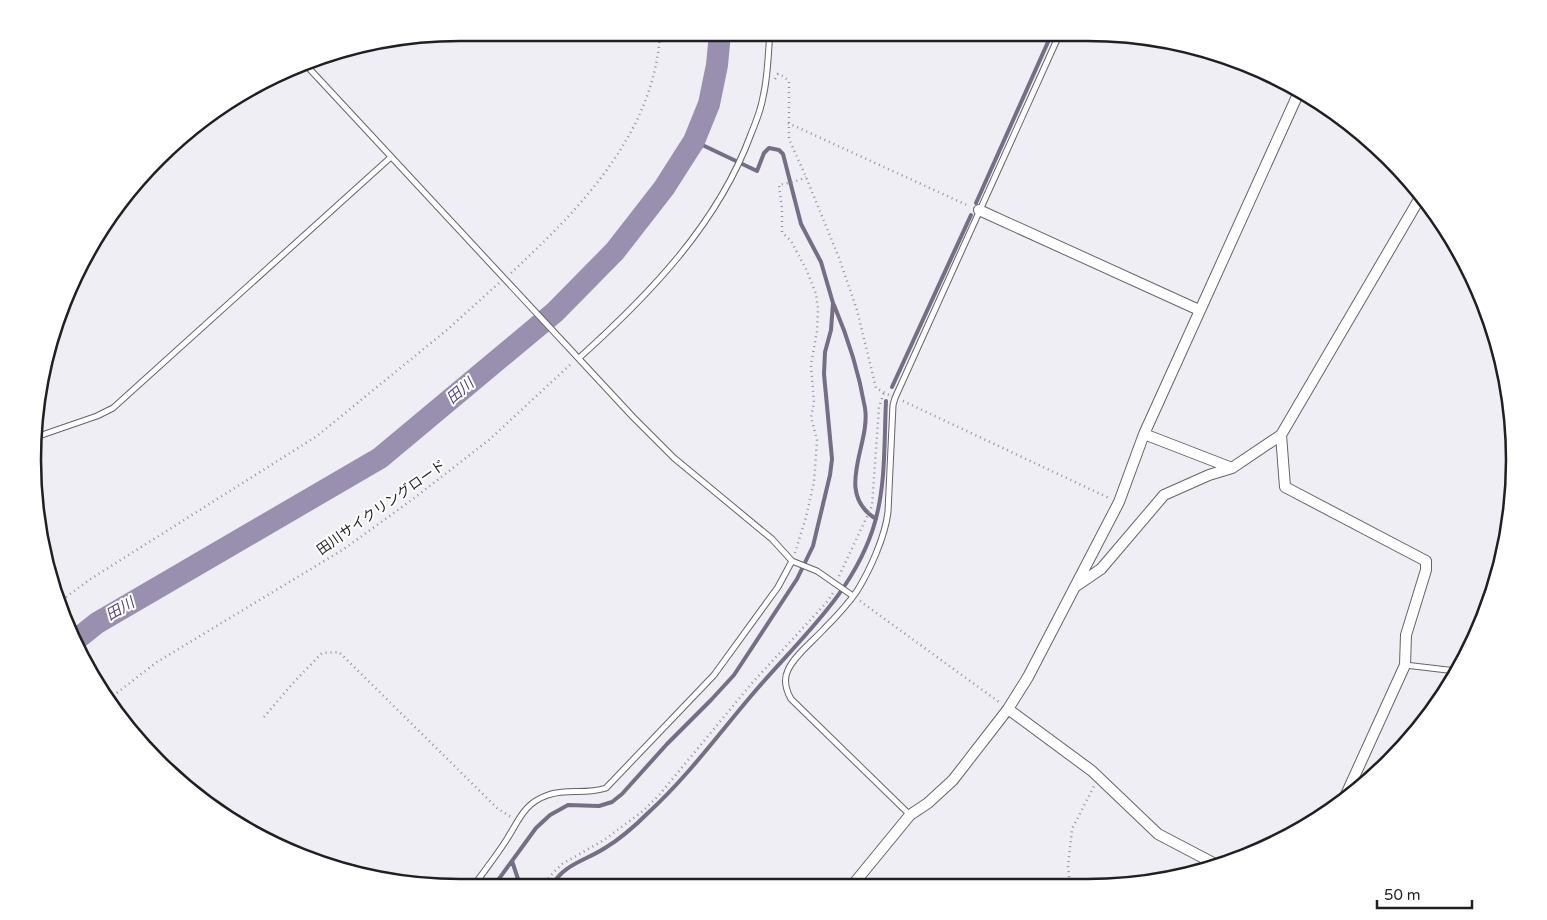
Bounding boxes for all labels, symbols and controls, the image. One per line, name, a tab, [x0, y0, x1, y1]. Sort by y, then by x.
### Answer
water label: 田川	[443, 373, 479, 408]
street label: 田川サイクリングロード	[313, 456, 449, 558]
water label: 田川	[103, 593, 139, 624]
scale bar	[1377, 878, 1472, 910]
text: 50 m	[1384, 886, 1421, 904]

